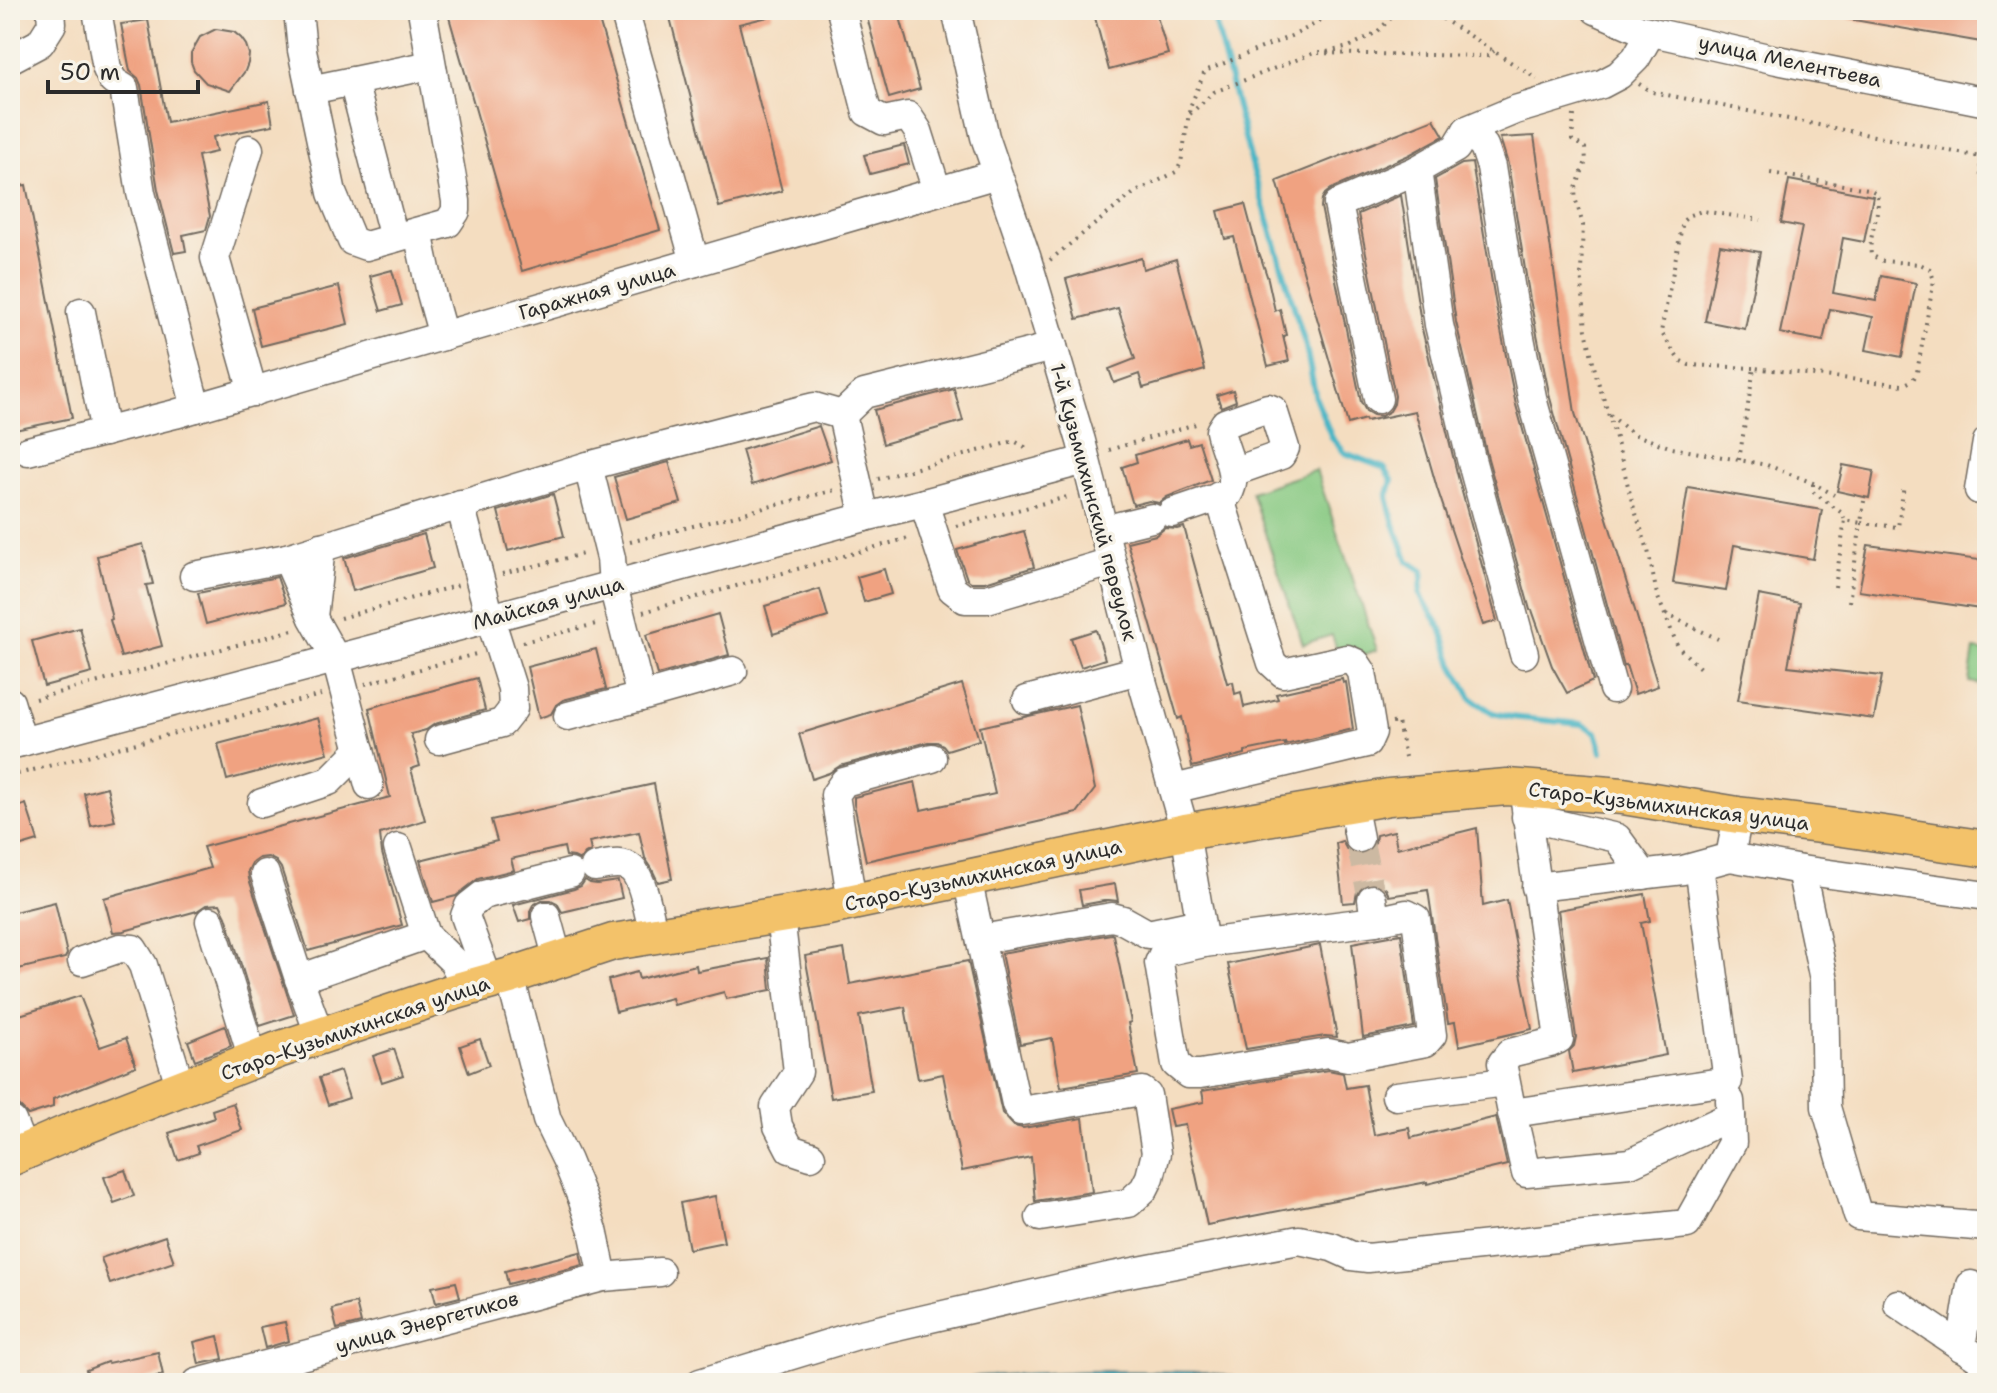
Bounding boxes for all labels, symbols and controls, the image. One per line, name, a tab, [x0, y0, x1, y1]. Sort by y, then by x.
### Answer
street label: улица Мелентьева	[1696, 29, 1884, 93]
scale bar	[48, 44, 198, 94]
text: 50 m	[60, 56, 120, 88]
street label: Гаражная улица	[516, 256, 679, 326]
street label: 1-й Кузьмихинский переулок	[1044, 360, 1144, 644]
street label: Майская улица	[470, 570, 627, 636]
street label: Старо-Кузьмихинская улица	[1527, 776, 1811, 836]
street label: Старо-Кузьмихинская улица	[842, 833, 1124, 917]
street label: Старо-Кузьмихинская улица	[217, 970, 493, 1086]
street label: улица Энергетиков	[333, 1285, 521, 1359]

